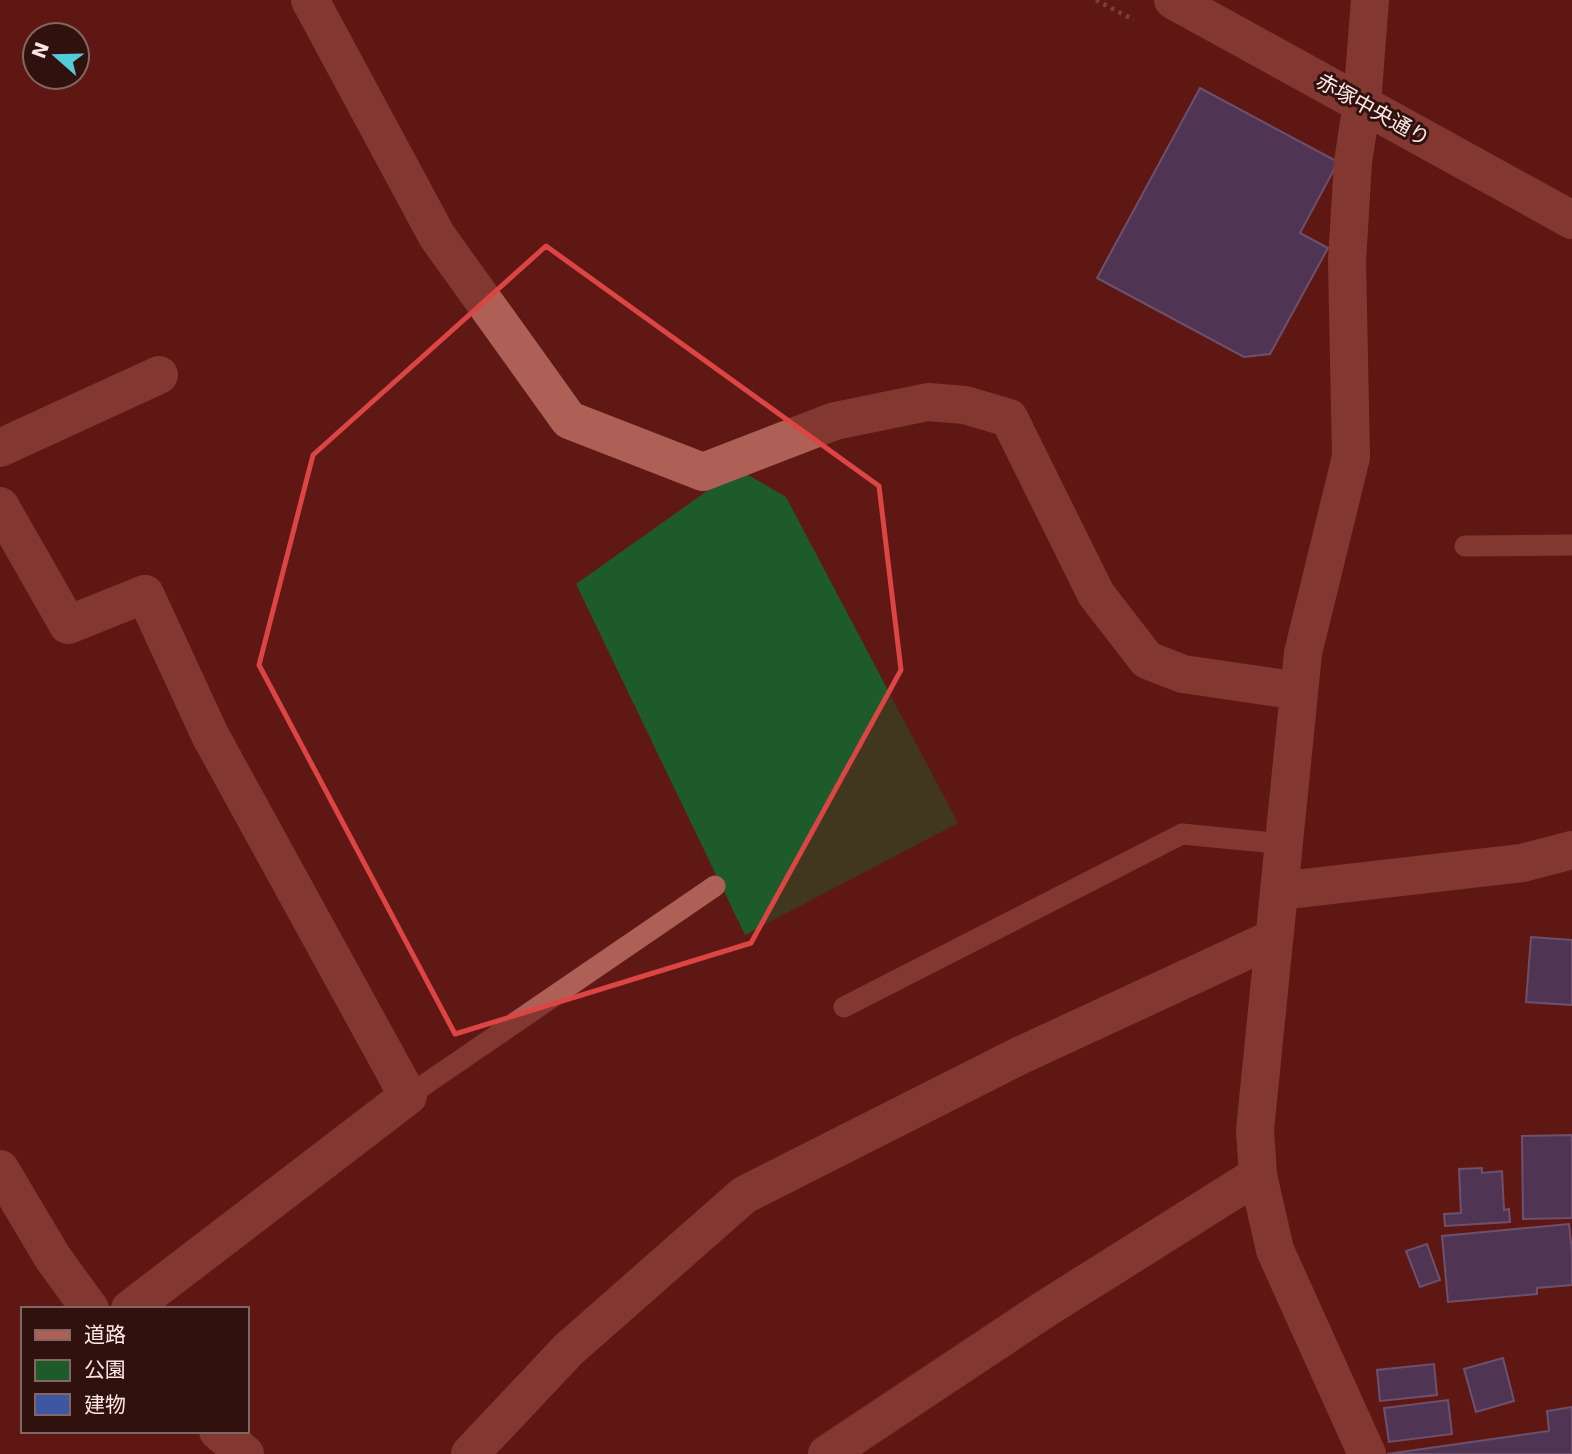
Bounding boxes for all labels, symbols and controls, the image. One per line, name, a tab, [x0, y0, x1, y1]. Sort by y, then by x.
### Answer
north arrow	[21, 21, 91, 91]
text: N	[27, 39, 53, 61]
street label: 赤塚中央通り	[1312, 69, 1434, 151]
legend	[21, 1307, 248, 1433]
text: 道路	[84, 1323, 126, 1347]
text: 公園	[84, 1358, 126, 1382]
text: 建物	[84, 1393, 126, 1417]

